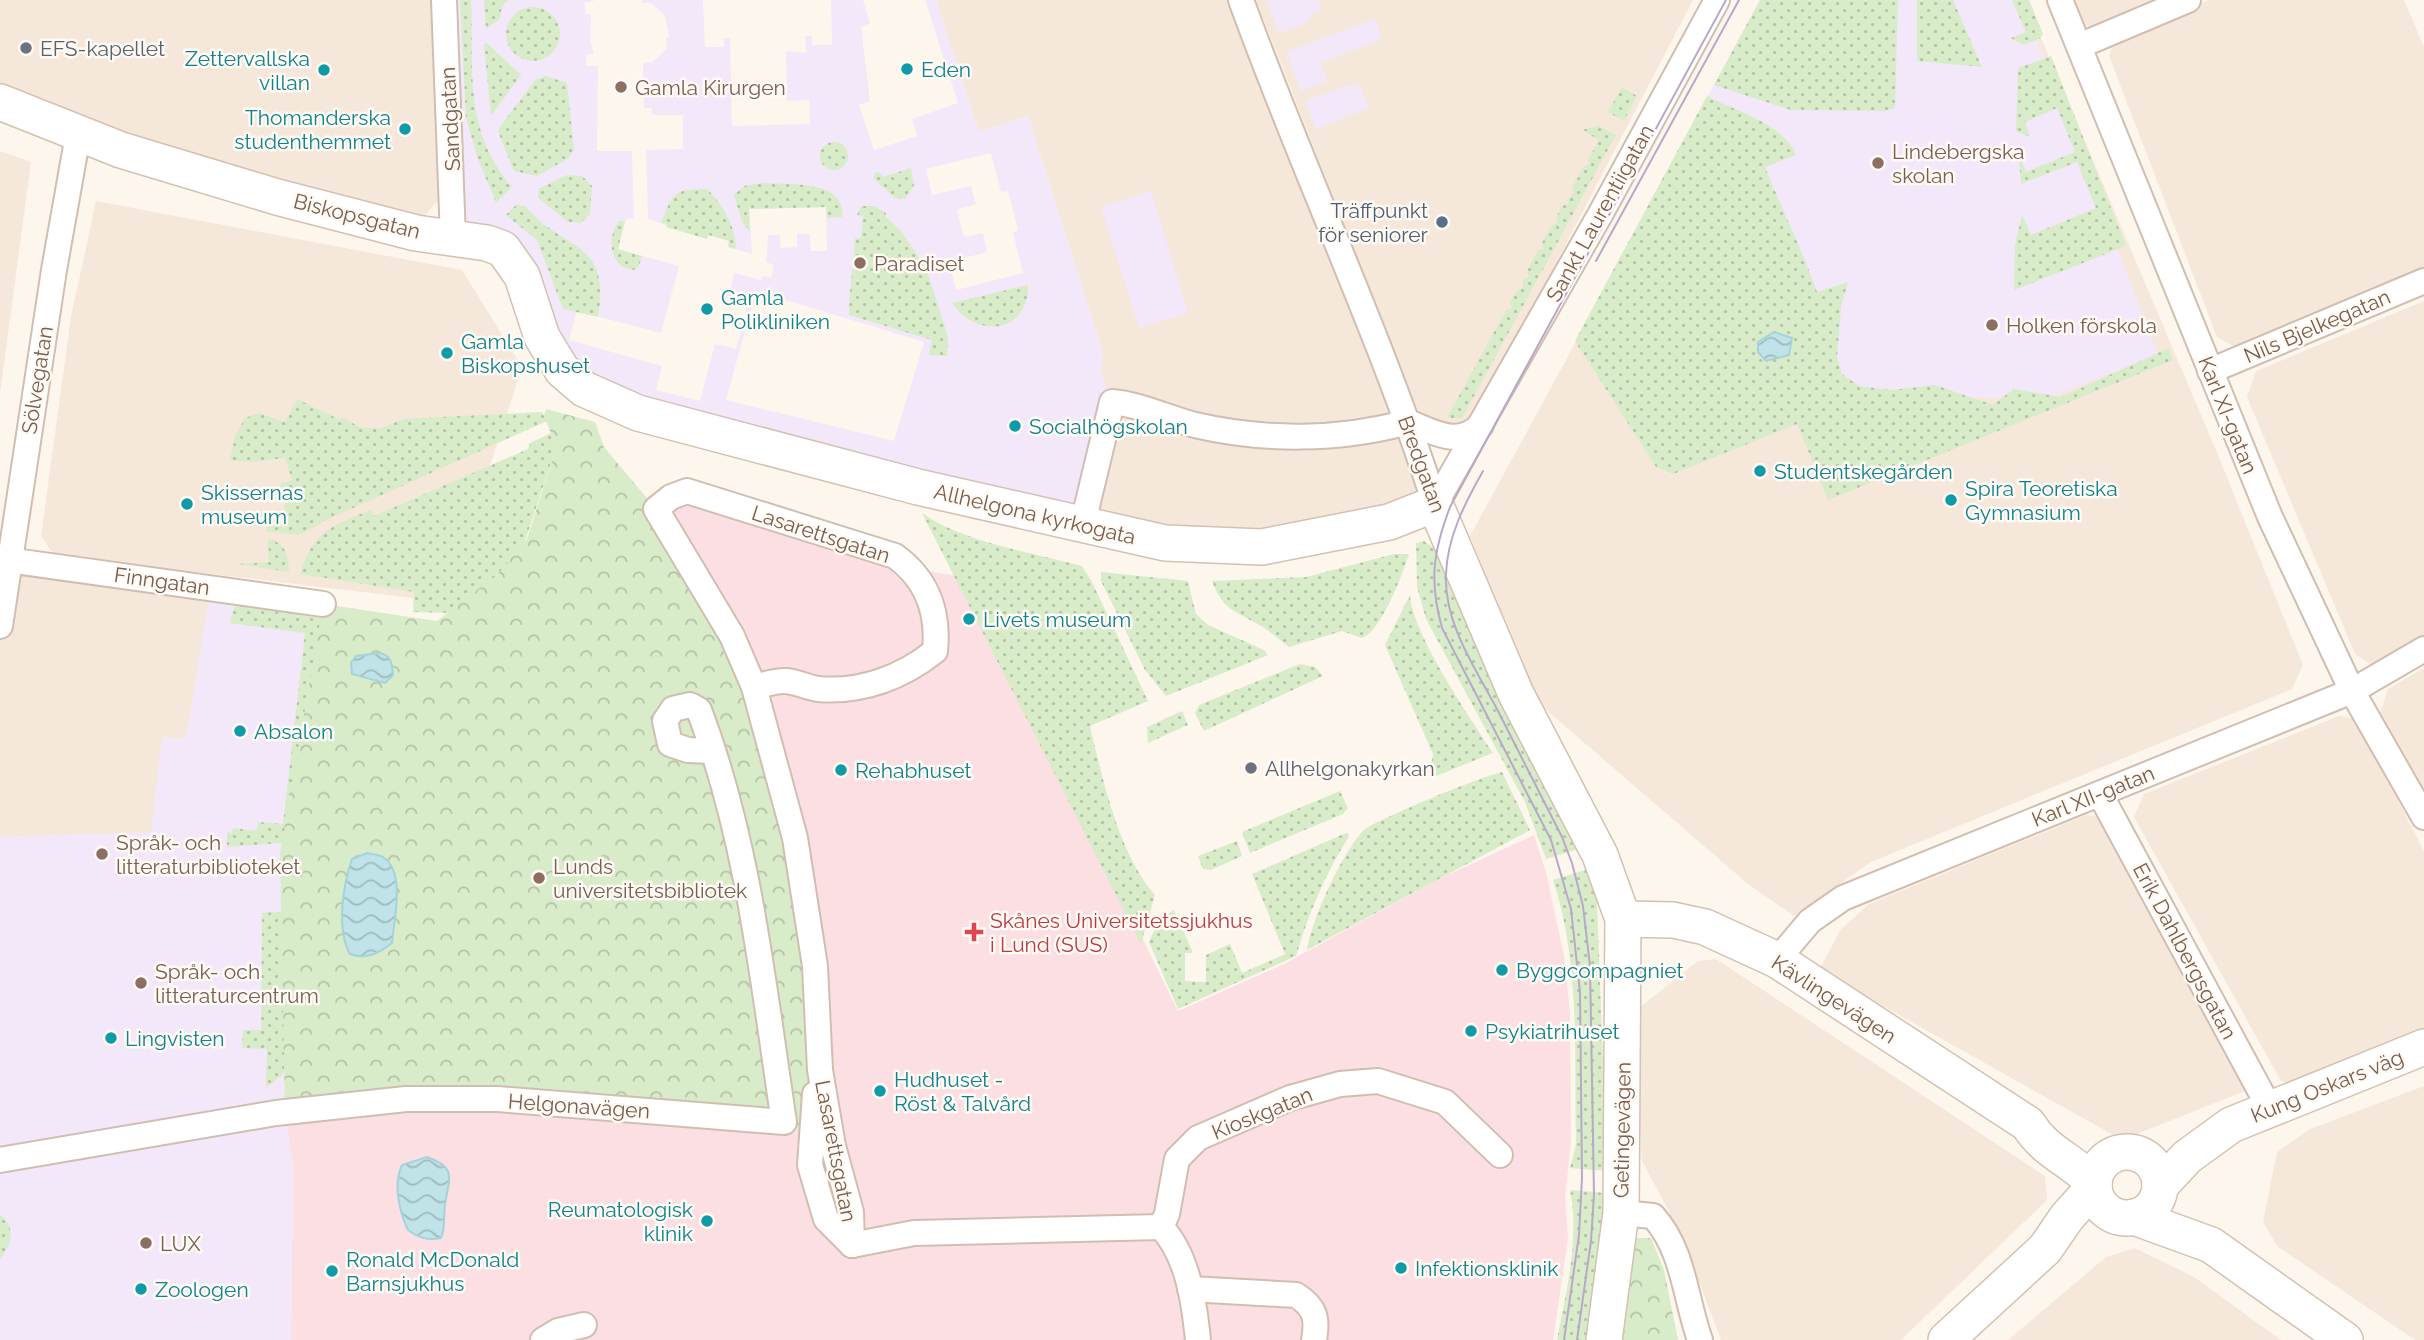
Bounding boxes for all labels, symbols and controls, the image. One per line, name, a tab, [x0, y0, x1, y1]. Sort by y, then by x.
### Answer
place label: EFS-kapellet	[40, 36, 165, 61]
marker: EFS-kapellet	[18, 40, 34, 56]
place label: Zettervallska villan	[185, 46, 310, 95]
place label: Eden	[921, 57, 971, 82]
marker: Eden	[899, 61, 915, 77]
marker: Zettervallska villan	[316, 62, 332, 78]
street label: Sandgatan	[435, 66, 465, 172]
place label: Gamla Kirurgen	[635, 75, 786, 100]
marker: Gamla Kirurgen	[613, 79, 629, 95]
place label: Thomanderska studenthemmet	[234, 105, 391, 154]
street label: Sankt Laurentiigatan	[1541, 120, 1659, 306]
marker: Thomanderska studenthemmet	[397, 121, 413, 137]
place label: Lindebergska skolan	[1892, 139, 2024, 188]
marker: Lindebergska skolan	[1870, 155, 1886, 171]
street label: Biskopsgatan	[291, 188, 423, 244]
place label: Träffpunkt för seniorer	[1318, 198, 1429, 247]
marker: Träffpunkt för seniorer	[1434, 214, 1450, 230]
place label: Paradiset	[874, 251, 964, 276]
marker: Paradiset	[852, 255, 868, 271]
street label: Nils Bjelkegatan	[2240, 284, 2394, 368]
place label: Gamla Polikliniken	[721, 285, 830, 334]
marker: Gamla Polikliniken	[699, 301, 715, 317]
place label: Holken förskola	[2006, 313, 2157, 338]
marker: Holken förskola	[1984, 317, 2000, 333]
street label: Sölvegatan	[16, 324, 58, 436]
place label: Gamla Biskopshuset	[461, 329, 590, 378]
marker: Gamla Biskopshuset	[439, 345, 455, 361]
street label: Karl XI-gatan	[2193, 352, 2263, 478]
street label: Bredgatan	[1393, 412, 1451, 516]
place label: Socialhögskolan	[1029, 414, 1188, 439]
marker: Socialhögskolan	[1007, 418, 1023, 434]
place label: Studentskegården	[1774, 459, 1953, 484]
marker: Studentskegården	[1752, 463, 1768, 479]
place label: Spira Teoretiska Gymnasium	[1965, 476, 2118, 525]
street label: Allhelgona kyrkogata	[932, 479, 1138, 549]
place label: Skissernas museum	[201, 480, 303, 529]
marker: Spira Teoretiska Gymnasium	[1943, 492, 1959, 508]
marker: Skissernas museum	[179, 496, 195, 512]
street label: Lasarettsgatan	[749, 500, 893, 568]
street label: Finngatan	[112, 562, 212, 600]
place label: Livets museum	[983, 607, 1131, 632]
marker: Livets museum	[961, 611, 977, 627]
place label: Absalon	[254, 719, 333, 744]
marker: Absalon	[232, 723, 248, 739]
place label: Allhelgonakyrkan	[1265, 756, 1435, 781]
place label: Rehabhuset	[855, 758, 971, 783]
marker: Allhelgonakyrkan	[1243, 760, 1259, 776]
street label: Karl XII-gatan	[2028, 760, 2158, 832]
marker: Rehabhuset	[833, 762, 849, 778]
place label: Språk- och litteraturbiblioteket	[116, 830, 300, 879]
marker: Språk- och litteraturbiblioteket	[94, 846, 110, 862]
place label: Lunds universitetsbibliotek	[553, 854, 747, 903]
street label: Erik Dahlbergsgatan	[2128, 859, 2242, 1043]
marker: Lunds universitetsbibliotek	[531, 870, 547, 886]
place label: Skånes Universitetssjukhus i Lund (SUS)	[990, 908, 1253, 957]
marker: Skånes Universitetssjukhus i Lund (SUS)	[964, 922, 984, 942]
street label: Kävlingevägen	[1767, 950, 1901, 1048]
place label: Byggcompagniet	[1516, 958, 1684, 983]
place label: Språk- och litteraturcentrum	[155, 959, 319, 1008]
marker: Byggcompagniet	[1494, 962, 1510, 978]
marker: Språk- och litteraturcentrum	[133, 975, 149, 991]
place label: Psykiatrihuset	[1485, 1019, 1619, 1044]
marker: Psykiatrihuset	[1463, 1023, 1479, 1039]
place label: Lingvisten	[125, 1026, 224, 1051]
marker: Lingvisten	[103, 1030, 119, 1046]
street label: Kung Oskars väg	[2247, 1044, 2407, 1128]
street label: Getingevägen	[1608, 1062, 1636, 1198]
place label: Hudhuset - Röst & Talvård	[894, 1067, 1031, 1116]
street label: Lasarettsgatan	[810, 1078, 862, 1224]
street label: Kioskgatan	[1208, 1081, 1316, 1145]
marker: Hudhuset - Röst & Talvård	[872, 1083, 888, 1099]
street label: Helgonavägen	[507, 1089, 651, 1123]
place label: Reumatologisk klinik	[548, 1197, 693, 1246]
marker: Reumatologisk klinik	[699, 1213, 715, 1229]
place label: LUX	[160, 1231, 201, 1256]
marker: LUX	[138, 1235, 154, 1251]
place label: Ronald McDonald Barnsjukhus	[346, 1247, 519, 1296]
place label: Infektionsklinik	[1415, 1256, 1558, 1281]
marker: Infektionsklinik	[1393, 1260, 1409, 1276]
marker: Ronald McDonald Barnsjukhus	[324, 1263, 340, 1279]
place label: Zoologen	[155, 1277, 249, 1302]
marker: Zoologen	[133, 1281, 149, 1297]

